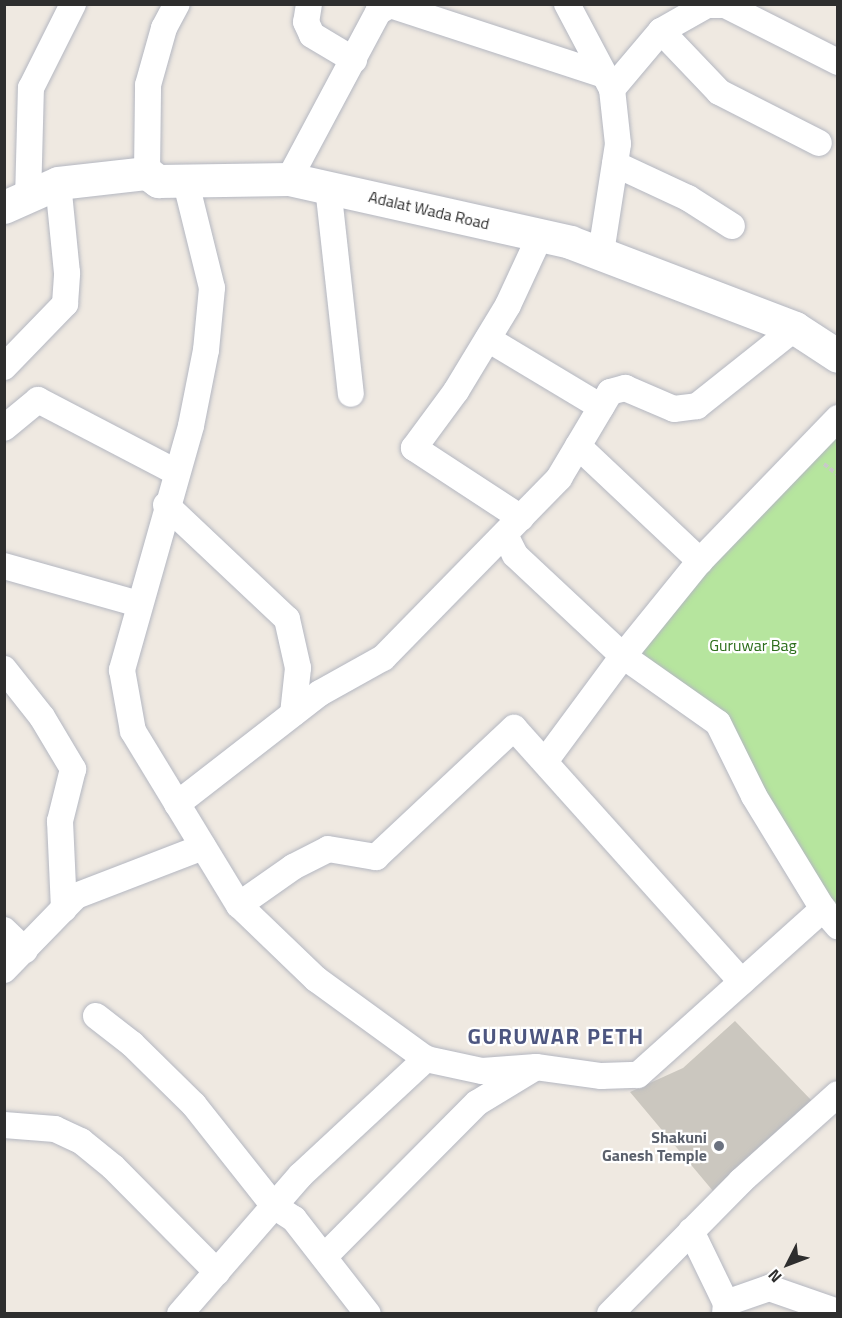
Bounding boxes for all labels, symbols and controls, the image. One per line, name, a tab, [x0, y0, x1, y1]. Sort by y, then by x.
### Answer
street label: Adalat Wada Road	[367, 187, 491, 233]
park label: Guruwar Bag	[709, 635, 797, 655]
district label: GURUWAR PETH	[467, 1024, 645, 1050]
place label: Shakuni Ganesh Temple	[602, 1127, 707, 1165]
marker: Shakuni Ganesh Temple	[712, 1139, 726, 1153]
north arrow	[758, 1234, 818, 1294]
text: N	[762, 1264, 787, 1288]

